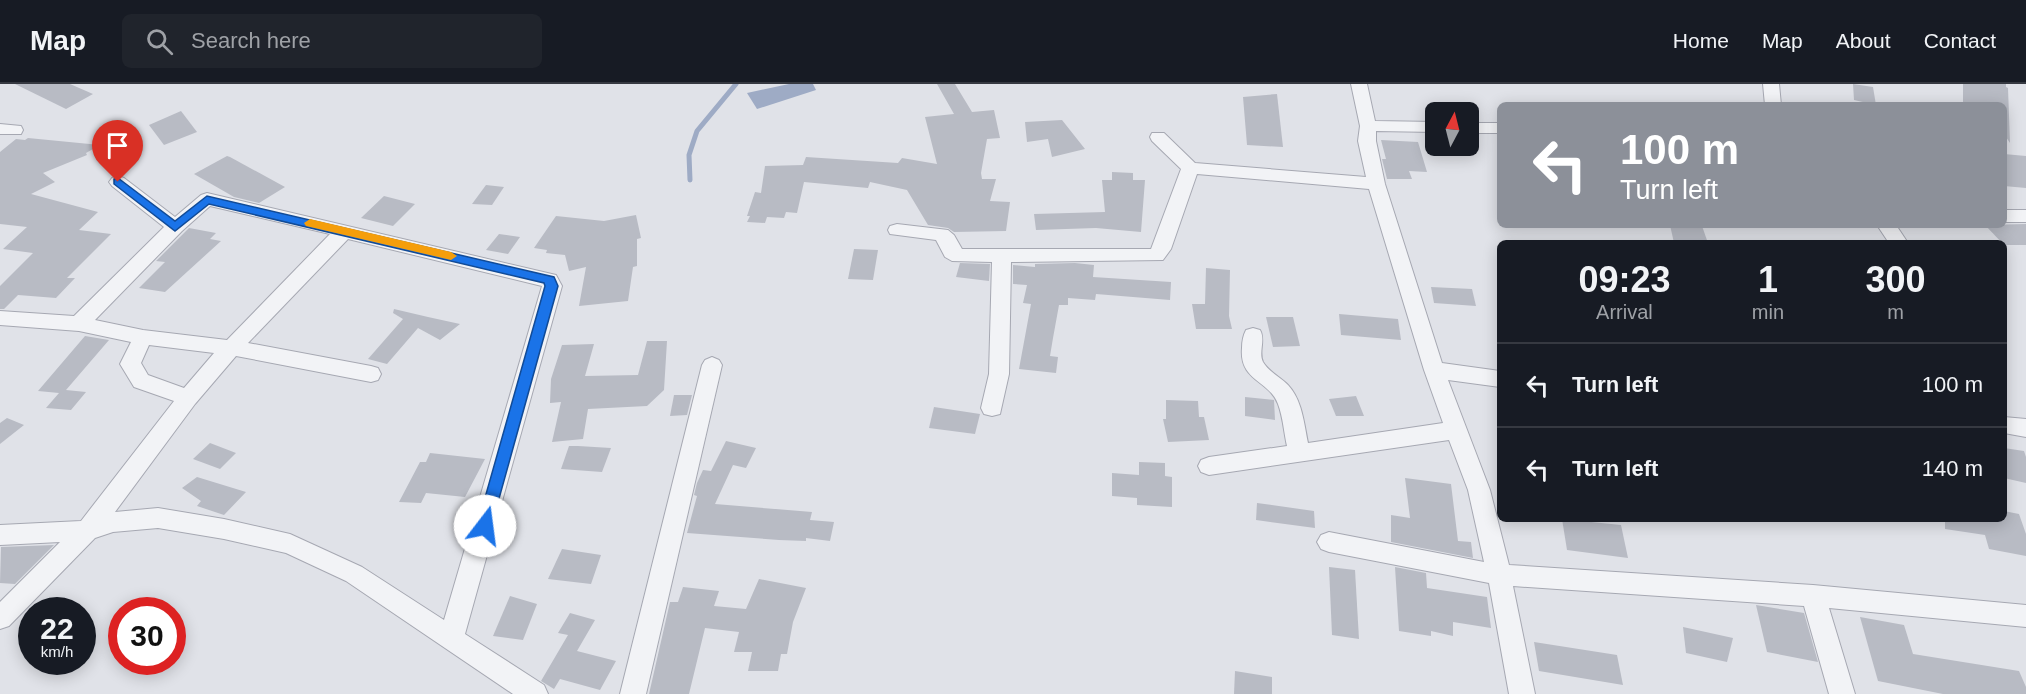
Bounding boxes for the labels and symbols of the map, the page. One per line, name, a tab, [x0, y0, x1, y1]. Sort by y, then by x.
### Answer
north arrow	[1425, 102, 1479, 156]
pin	[92, 120, 143, 182]
position arrow	[453, 494, 517, 558]
speed limit sign: 30	[108, 597, 186, 675]

